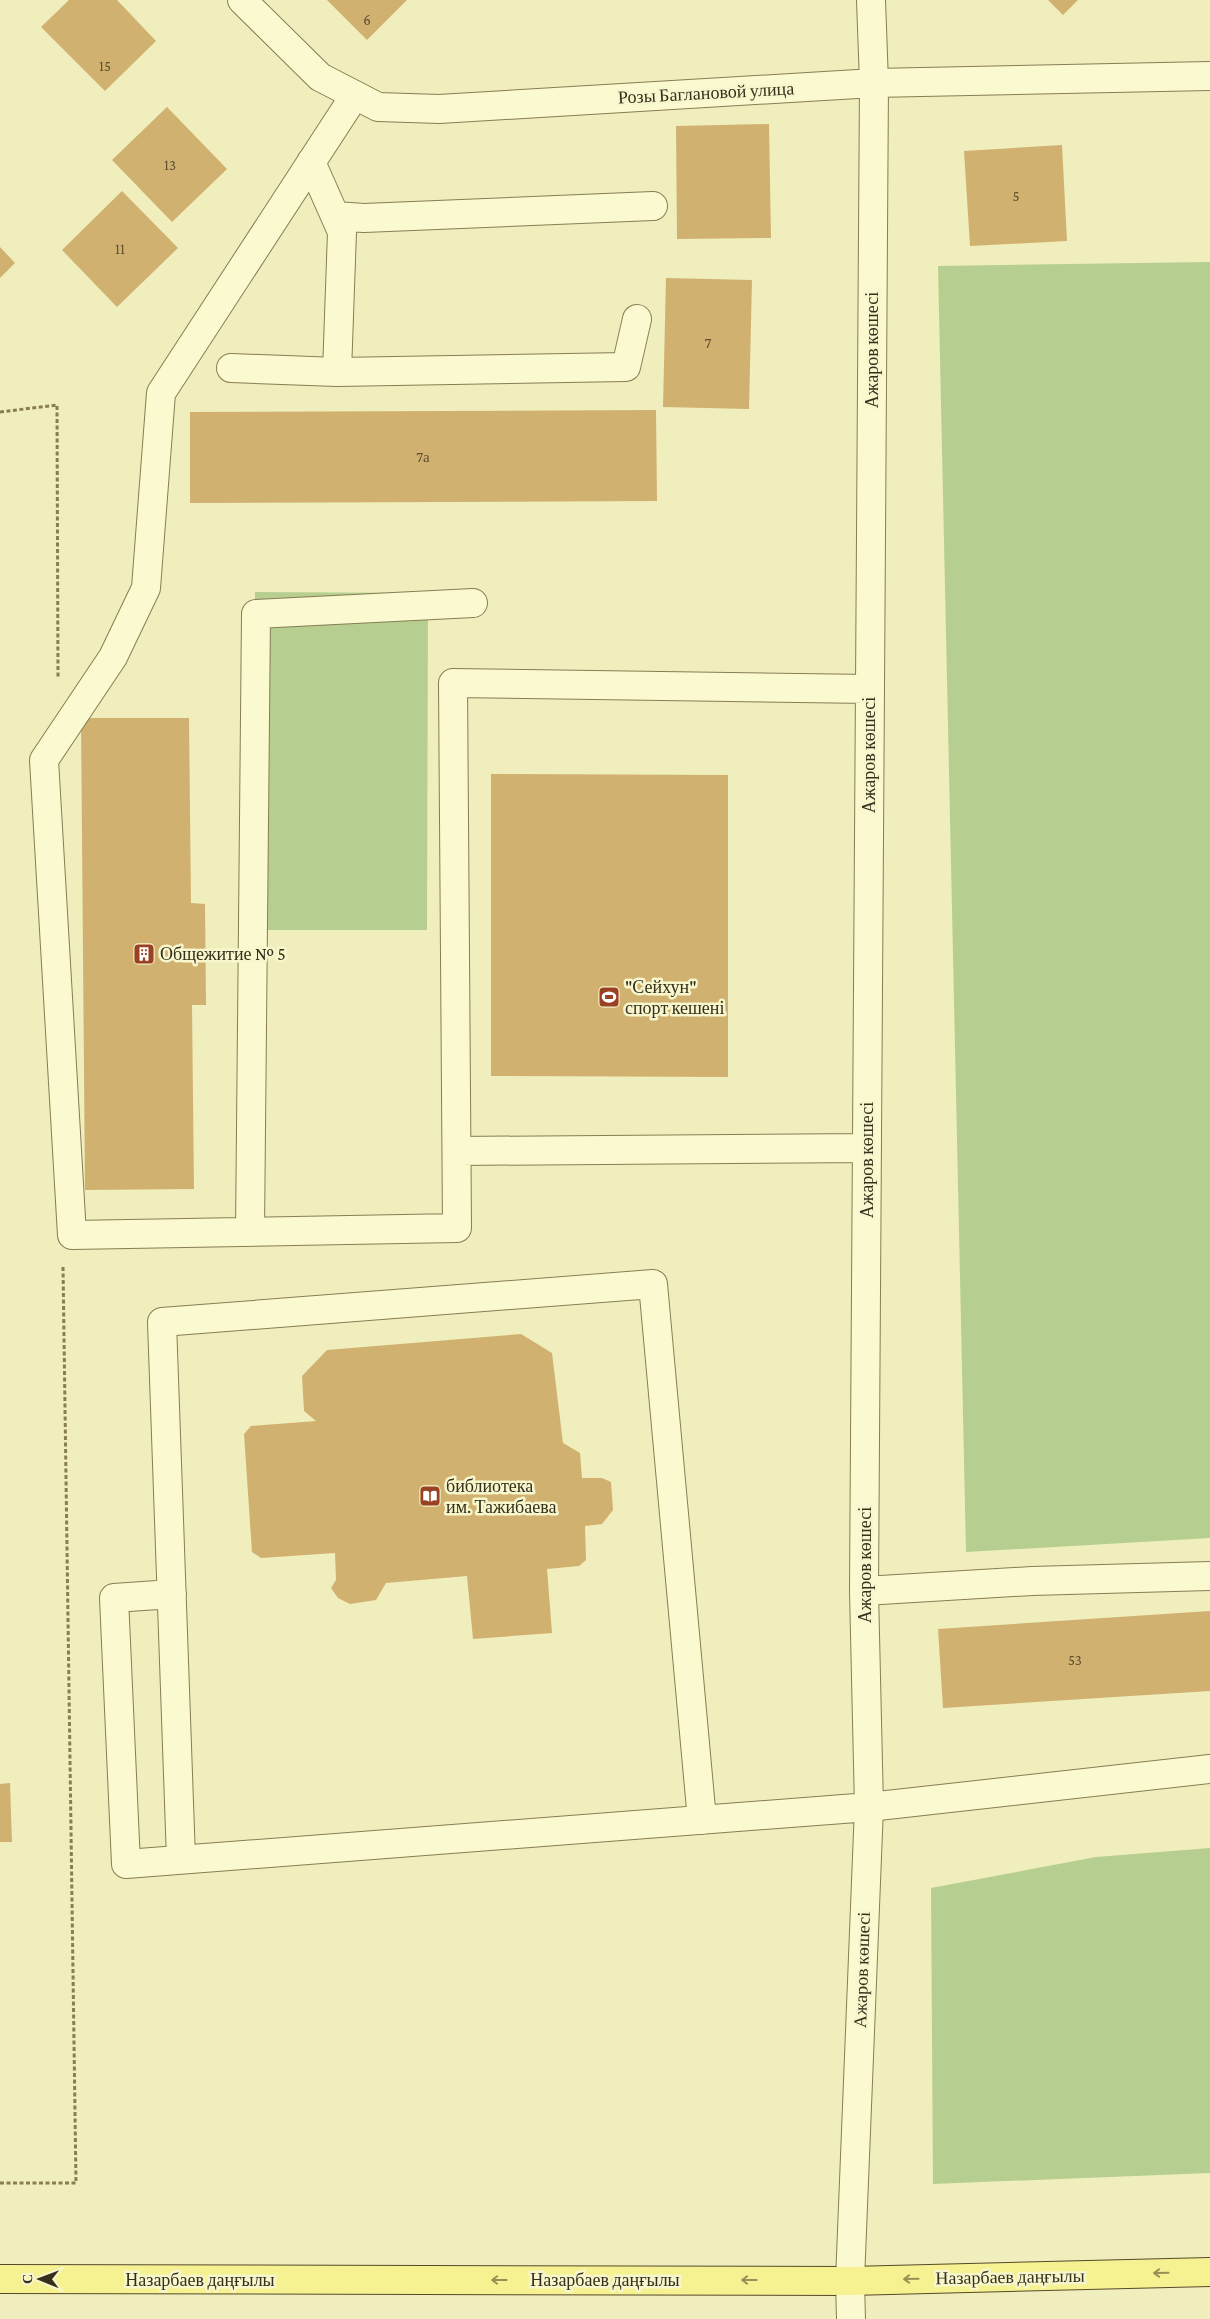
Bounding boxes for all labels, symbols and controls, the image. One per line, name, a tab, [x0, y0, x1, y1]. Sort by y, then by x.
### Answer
house number: 6	[363, 12, 371, 28]
house number: 15	[99, 58, 111, 74]
street label: Розы Баглановой улица	[617, 78, 795, 108]
house number: 13	[164, 157, 176, 173]
house number: 5	[1012, 188, 1020, 204]
house number: 11	[115, 241, 125, 257]
street label: Ажаров көшесі	[862, 292, 882, 408]
house number: 7	[705, 335, 712, 351]
house number: 7а	[416, 449, 430, 465]
street label: Ажаров көшесі	[859, 697, 879, 813]
building icon: Общежитие № 5	[132, 942, 156, 966]
place label: Общежитие № 5	[160, 944, 286, 964]
place label: "Сейхун" спорт кешені	[625, 977, 724, 1018]
sports icon: "Сейхун" спорт кешені	[597, 985, 621, 1009]
street label: Ажаров көшесі	[857, 1102, 877, 1218]
place label: библиотека им. Тажибаева	[446, 1476, 557, 1517]
library icon: библиотека им. Тажибаева	[418, 1484, 442, 1508]
street label: Ажаров көшесі	[855, 1507, 875, 1623]
house number: 53	[1068, 1652, 1082, 1668]
street label: Ажаров көшесі	[850, 1912, 874, 2028]
north arrow	[15, 2254, 65, 2304]
street label: Назарбаев даңғылы	[935, 2266, 1085, 2288]
one-way arrow	[1154, 2268, 1170, 2278]
street label: Назарбаев даңғылы	[125, 2270, 275, 2290]
street label: Назарбаев даңғылы	[530, 2270, 680, 2290]
text: С	[19, 2274, 35, 2284]
one-way arrow	[904, 2274, 920, 2284]
one-way arrow	[491, 2275, 508, 2285]
one-way arrow	[741, 2275, 758, 2285]

